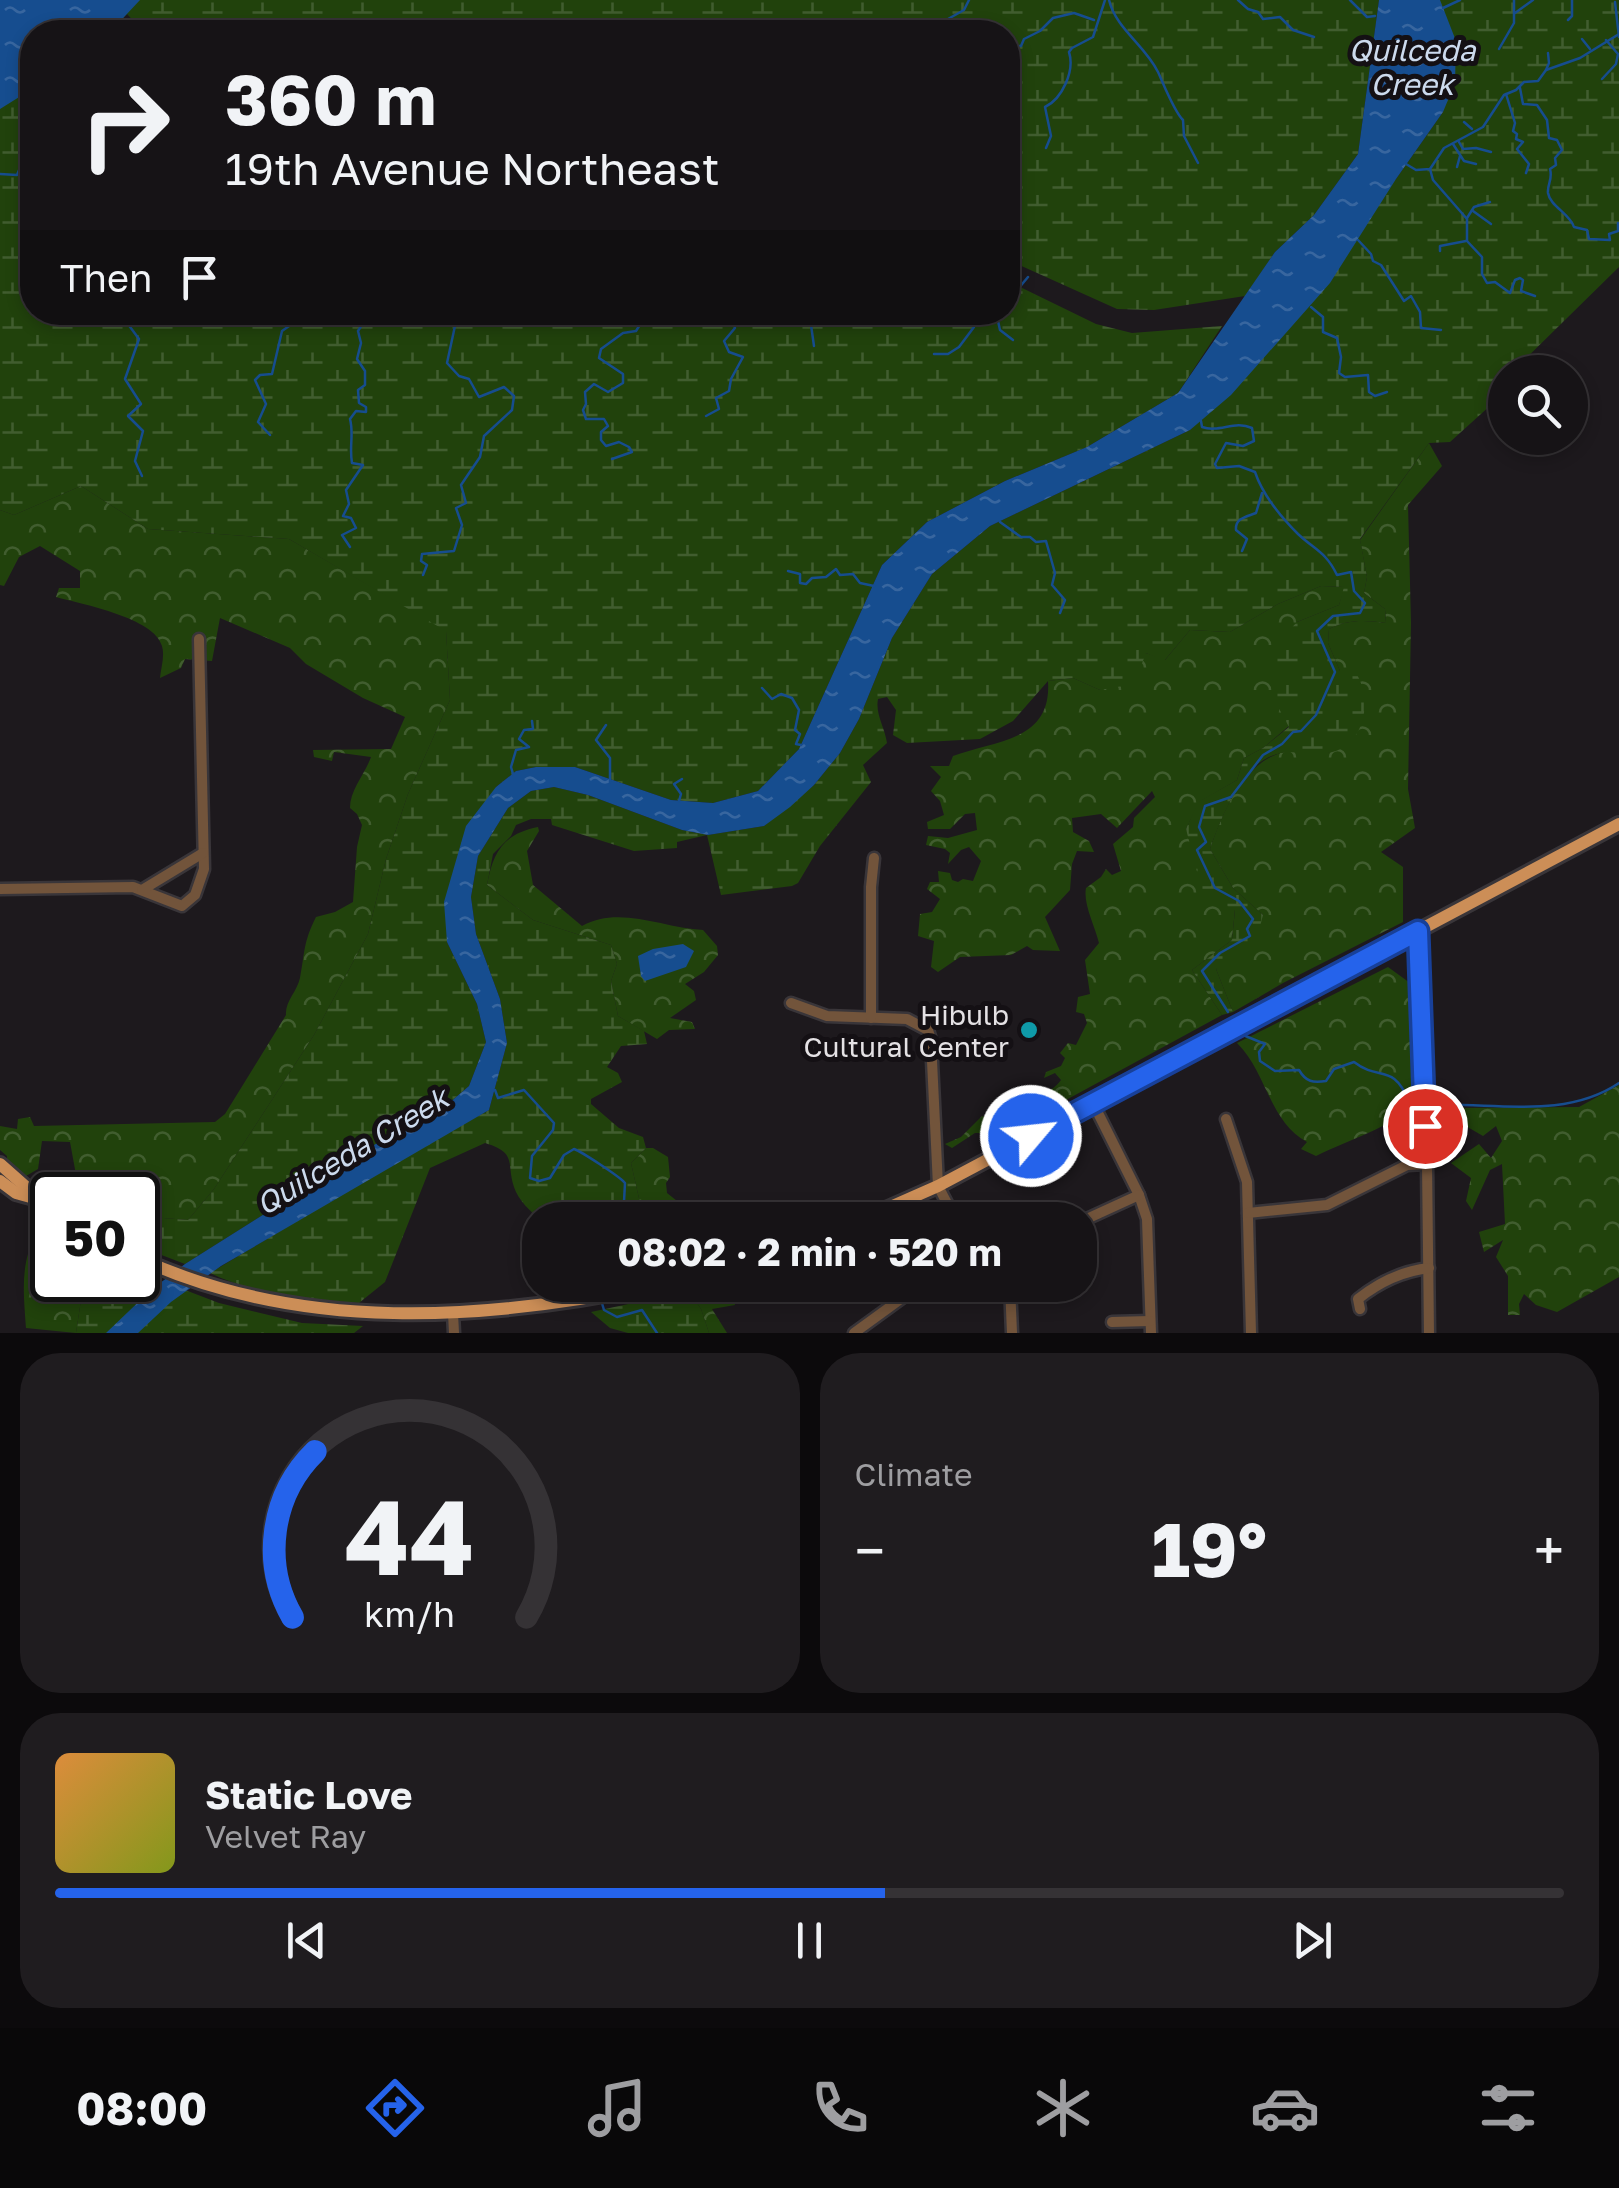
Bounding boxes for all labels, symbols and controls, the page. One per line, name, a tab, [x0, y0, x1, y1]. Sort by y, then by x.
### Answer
water label: Quilceda Creek	[1349, 32, 1476, 102]
text: 360 m	[225, 56, 436, 140]
icon: right	[60, 60, 190, 190]
text: 19th Avenue Northeast	[225, 141, 720, 195]
icon: arrive	[172, 250, 227, 305]
text: Then	[60, 255, 152, 300]
map controls	[1488, 355, 1588, 455]
button: search	[1488, 355, 1588, 455]
place label: Hibulb Cultural Center	[803, 998, 1009, 1063]
marker: Hibulb Cultural Center	[1018, 1019, 1040, 1041]
water label: Quilceda Creek	[249, 1078, 457, 1223]
position arrow	[979, 1084, 1083, 1188]
pin	[1383, 1084, 1468, 1169]
icon: arrive	[1398, 1099, 1453, 1154]
speed limit sign: 50	[30, 1172, 160, 1302]
text: 08:02 · 2 min · 520 m	[617, 1229, 1002, 1274]
text: Climate	[855, 1455, 973, 1493]
text: 44	[345, 1473, 475, 1598]
text: 19°	[1151, 1503, 1267, 1594]
text: −	[855, 1517, 885, 1583]
text: +	[1534, 1517, 1564, 1583]
text: km/h	[364, 1592, 455, 1635]
text: Static Love	[205, 1772, 412, 1817]
text: Velvet Ray	[205, 1817, 366, 1855]
icon: previous	[279, 1913, 334, 1968]
icon: pause	[782, 1913, 837, 1968]
icon: next	[1285, 1913, 1340, 1968]
icon: directions	[360, 2073, 430, 2143]
icon: music	[582, 2073, 652, 2143]
icon: phone	[805, 2073, 875, 2143]
icon: climate	[1028, 2073, 1098, 2143]
icon: car	[1250, 2073, 1320, 2143]
icon: filters	[1473, 2073, 1543, 2143]
text: 08:00	[76, 2081, 207, 2135]

